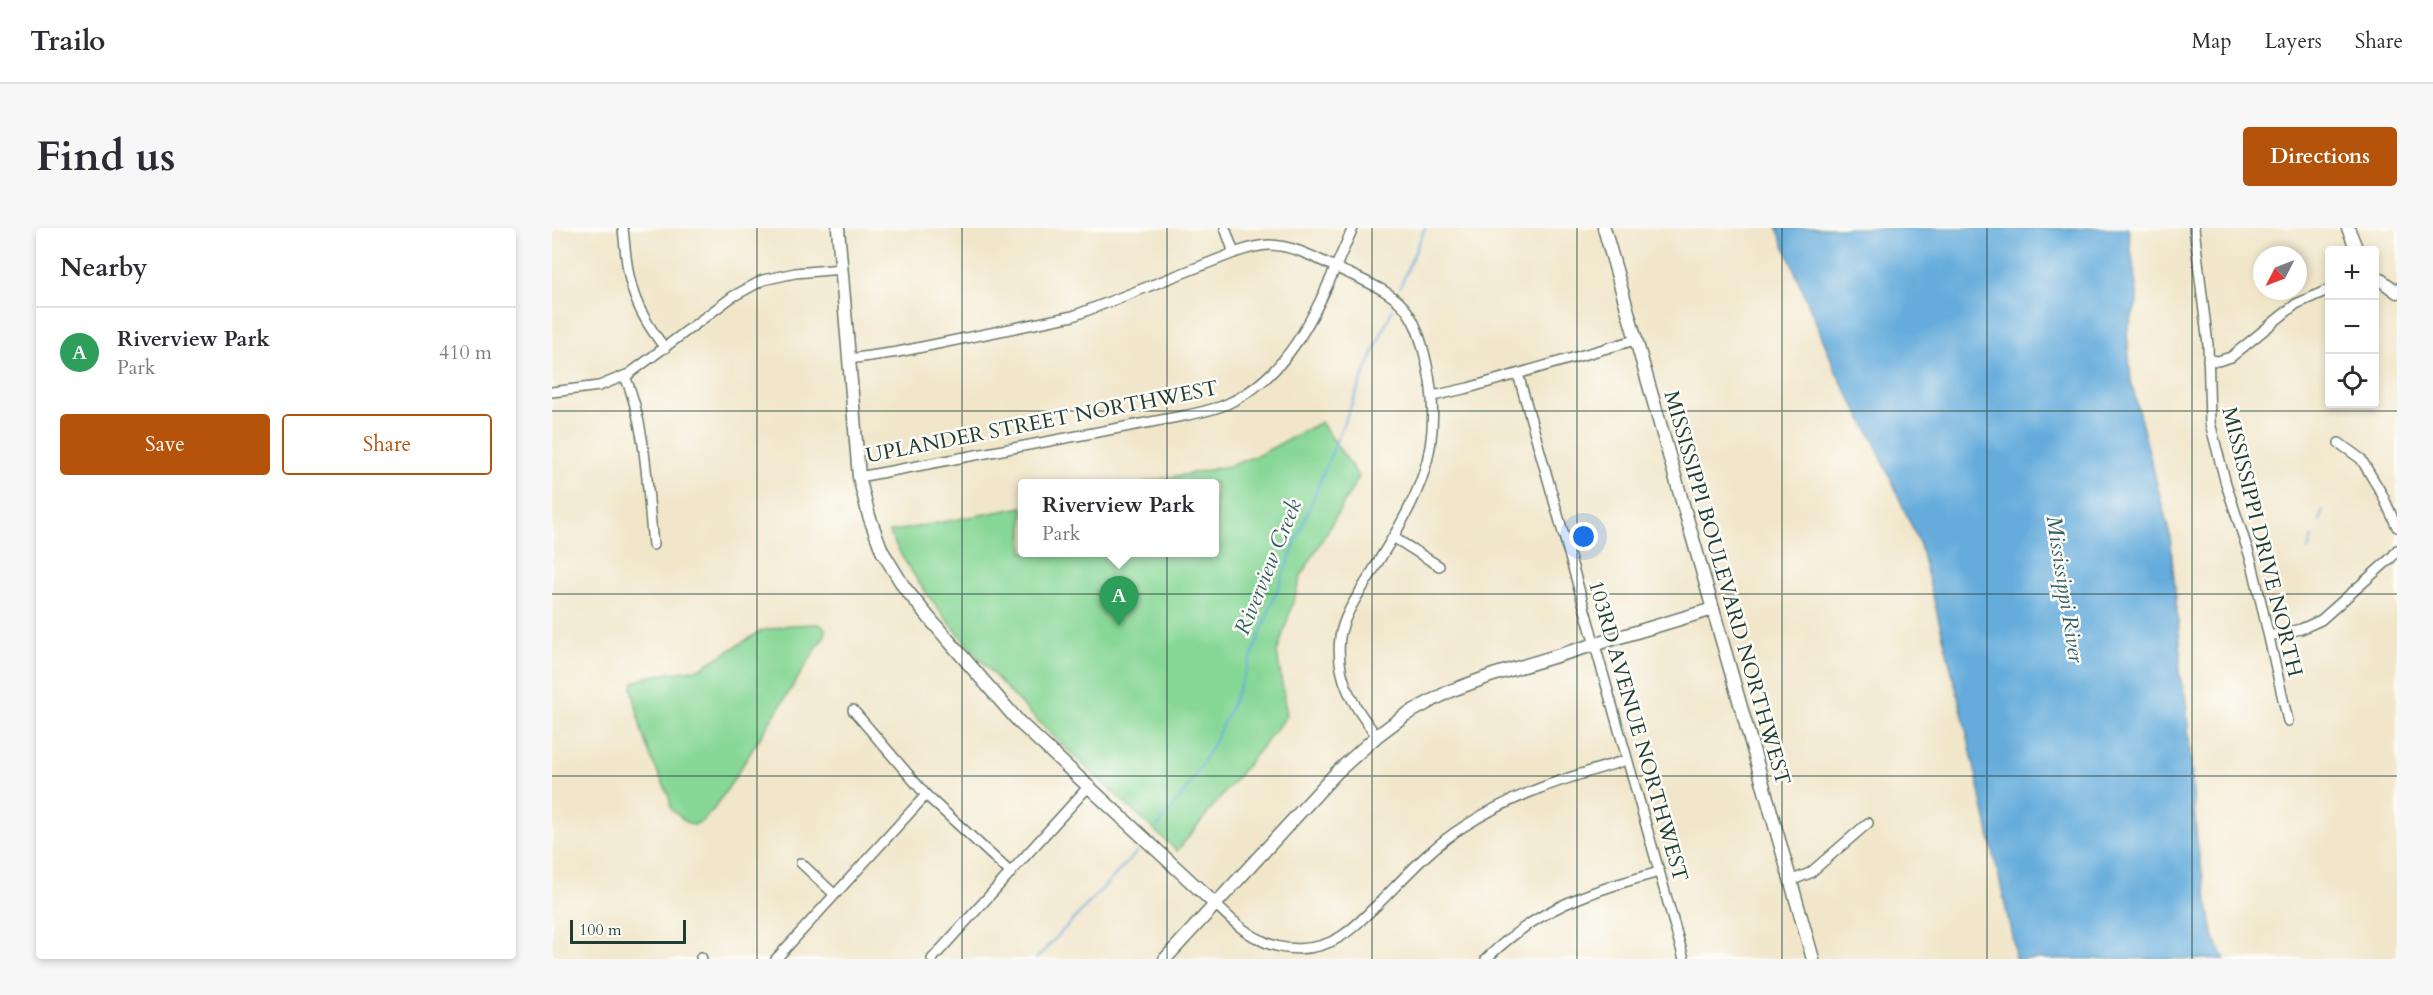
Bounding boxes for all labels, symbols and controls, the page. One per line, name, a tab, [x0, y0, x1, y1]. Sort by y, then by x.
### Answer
text: Trailo	[30, 22, 105, 60]
text: Map	[2192, 27, 2232, 56]
text: Layers	[2265, 27, 2322, 56]
text: Share	[2355, 27, 2403, 56]
button: Directions	[2243, 127, 2397, 186]
text: Find us	[36, 128, 176, 185]
north arrow	[2253, 246, 2307, 300]
map controls	[2325, 246, 2379, 408]
button: +	[2325, 246, 2379, 300]
text: Nearby	[60, 250, 148, 285]
button: −	[2325, 300, 2379, 354]
text: Riverview Park	[117, 324, 270, 354]
text: A	[72, 339, 87, 366]
text: 410 m	[439, 339, 492, 366]
text: Park	[117, 354, 155, 381]
button: locate	[2325, 354, 2379, 408]
street label: UPLANDER STREET NORTHWEST	[863, 374, 1221, 470]
street label: MISSISSIPPI BOULEVARD NORTHWEST	[1657, 387, 1797, 789]
street label: MISSISSIPPI DRIVE NORTH	[2214, 404, 2310, 680]
button: Save	[60, 414, 270, 475]
button: Share	[282, 414, 492, 475]
popup	[1018, 479, 1219, 557]
text: Riverview Park	[1042, 490, 1195, 520]
water label: Riverview Creek	[1227, 495, 1309, 639]
water label: Mississippi River	[2039, 513, 2092, 665]
text: Park	[1042, 520, 1080, 547]
your location	[1569, 522, 1598, 551]
pin: A	[1100, 576, 1138, 626]
street label: 103RD AVENUE NORTHWEST	[1581, 577, 1695, 885]
scale bar	[570, 917, 686, 944]
text: 100 m	[579, 919, 621, 941]

